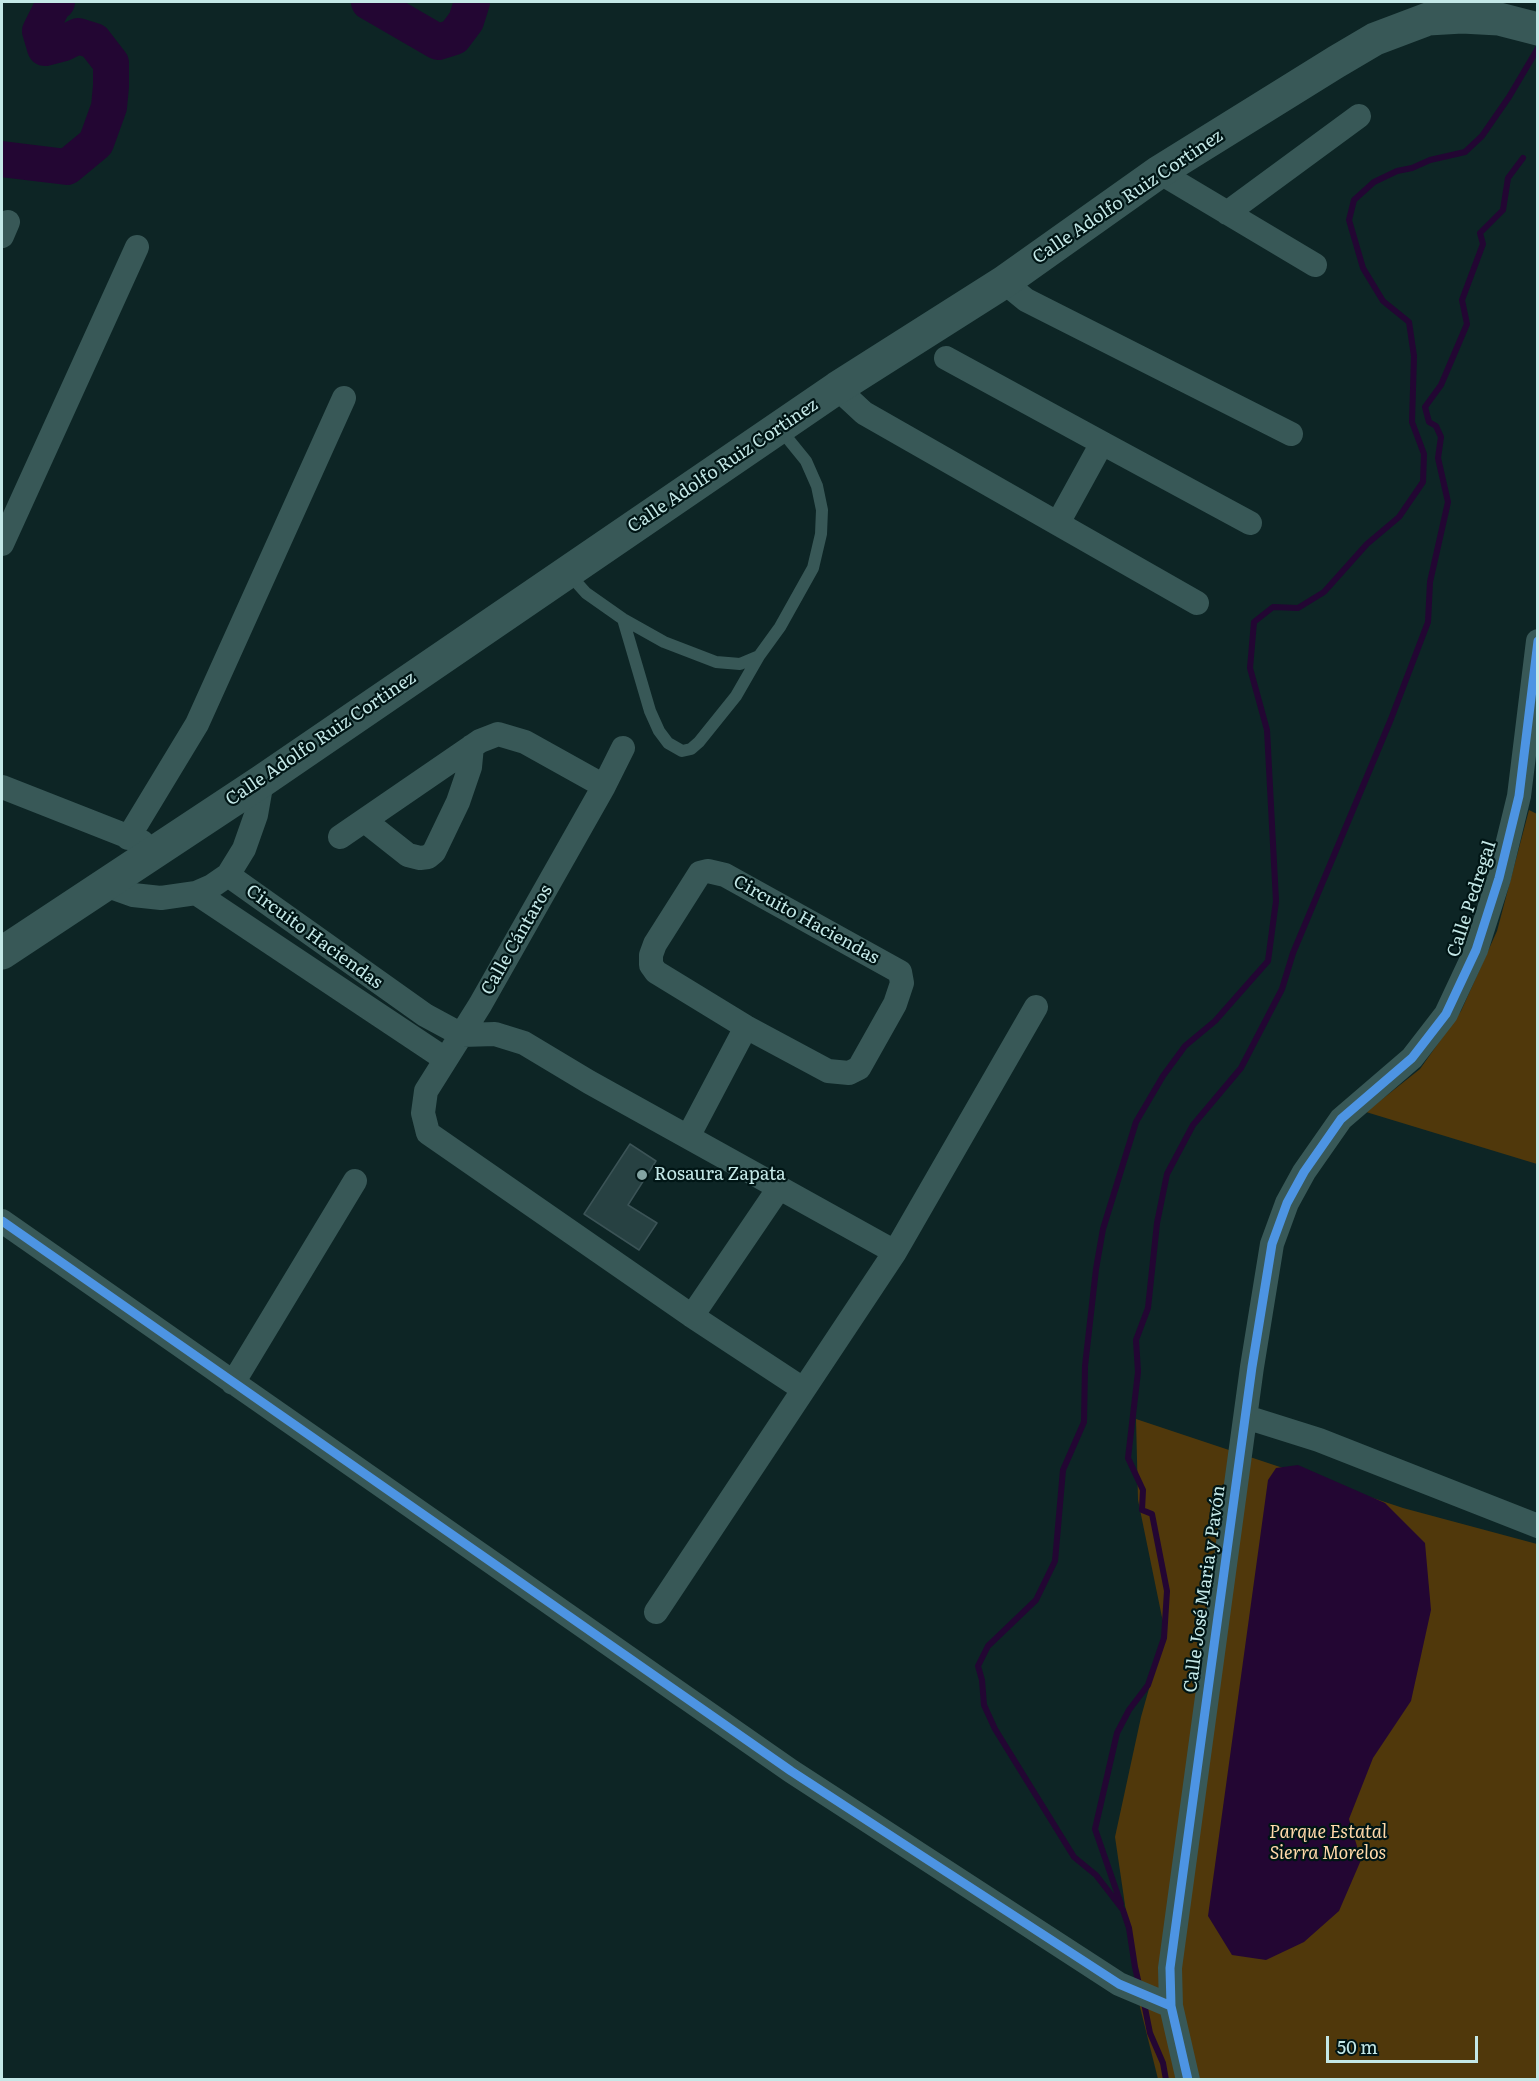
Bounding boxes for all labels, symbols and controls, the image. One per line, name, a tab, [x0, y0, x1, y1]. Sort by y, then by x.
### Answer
street label: Calle Adolfo Ruiz Cortinez	[1029, 125, 1227, 269]
street label: Calle Adolfo Ruiz Cortinez	[624, 394, 822, 538]
street label: Calle Adolfo Ruiz Cortinez	[222, 667, 420, 811]
street label: Calle Pedregal	[1443, 838, 1501, 960]
street label: Circuito Haciendas	[729, 871, 883, 969]
street label: Circuito Haciendas	[242, 880, 386, 994]
street label: Calle Cántaros	[477, 881, 557, 999]
place label: Rosaura Zapata	[654, 1164, 786, 1186]
marker: Rosaura Zapata	[635, 1168, 649, 1182]
street label: Calle José Maria y Pavón	[1180, 1484, 1230, 1694]
park label: Parque Estatal Sierra Morelos	[1269, 1822, 1387, 1864]
scale bar	[1329, 2024, 1480, 2062]
text: 50 m	[1337, 2033, 1378, 2060]

